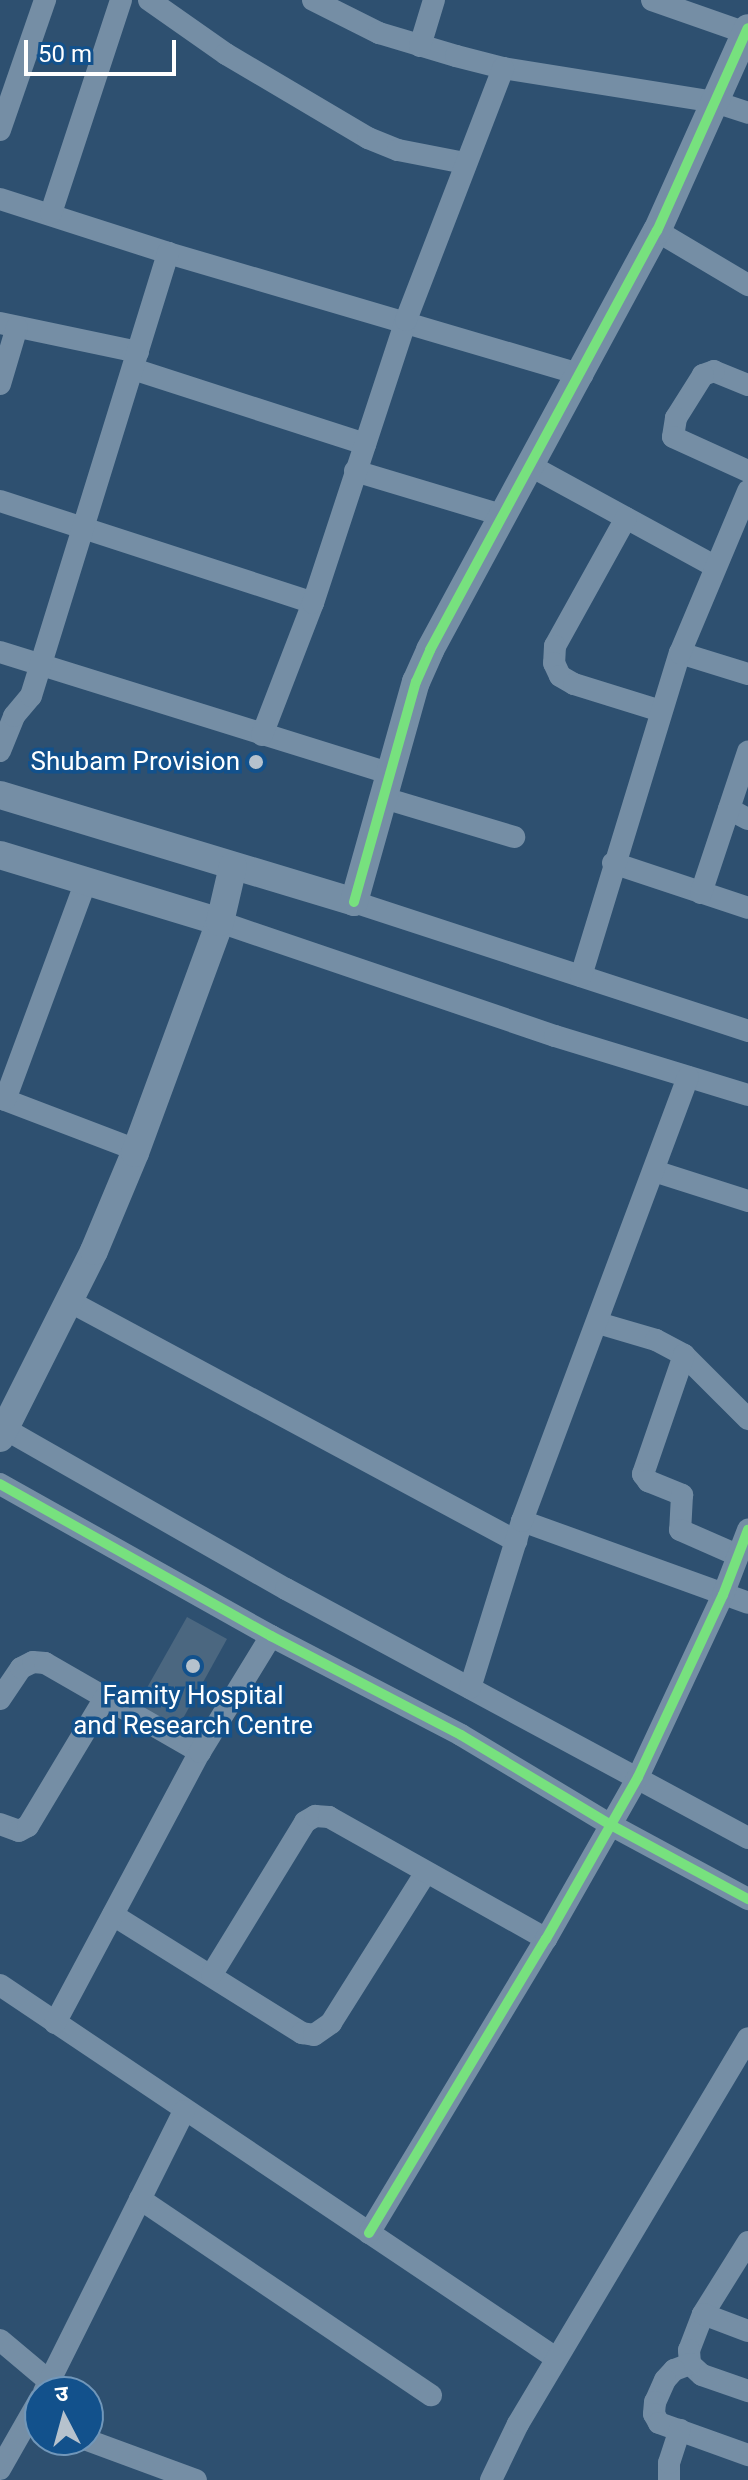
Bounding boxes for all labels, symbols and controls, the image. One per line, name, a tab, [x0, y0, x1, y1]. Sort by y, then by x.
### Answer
scale bar	[28, 24, 180, 74]
text: 50 m	[38, 40, 92, 68]
place label: Shubam Provision	[30, 746, 240, 778]
marker: Shubam Provision	[247, 753, 265, 771]
marker: Famity Hospital and Research Centre	[182, 1655, 204, 1677]
place label: Famity Hospital and Research Centre	[73, 1680, 313, 1742]
north arrow	[24, 2376, 104, 2456]
text: उ	[54, 2381, 69, 2407]

